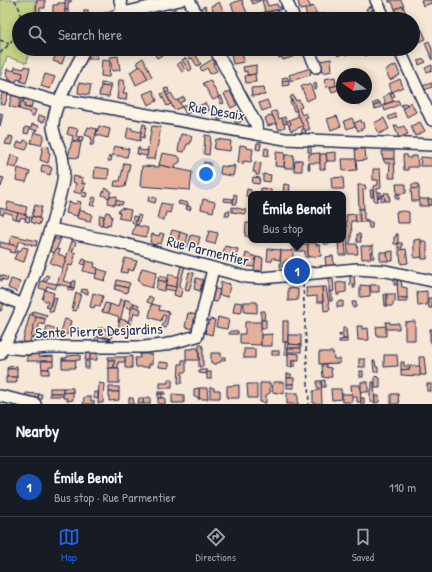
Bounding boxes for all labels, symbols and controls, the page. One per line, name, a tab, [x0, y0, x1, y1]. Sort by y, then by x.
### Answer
search box	[12, 12, 420, 56]
icon: search	[26, 23, 48, 45]
text: Search here	[58, 24, 122, 45]
north arrow	[336, 68, 372, 104]
street label: Rue Desaix	[187, 95, 247, 126]
your location	[196, 164, 216, 184]
popup	[248, 191, 346, 243]
text: Émile Benoit	[263, 198, 331, 219]
text: Bus stop	[263, 219, 303, 237]
street label: Rue Parmentier	[165, 230, 252, 271]
pin: 1	[284, 256, 310, 286]
street label: Sente Pierre Desjardins	[35, 318, 163, 343]
text: Nearby	[16, 419, 59, 442]
text: Émile Benoit	[54, 467, 123, 488]
text: 1	[27, 478, 31, 496]
text: 110 m	[389, 478, 416, 496]
text: Bus stop · Rue Parmentier	[54, 488, 176, 506]
tab: Map	[58, 526, 80, 564]
tab: Directions	[196, 526, 236, 564]
tab: Saved	[352, 526, 374, 564]

